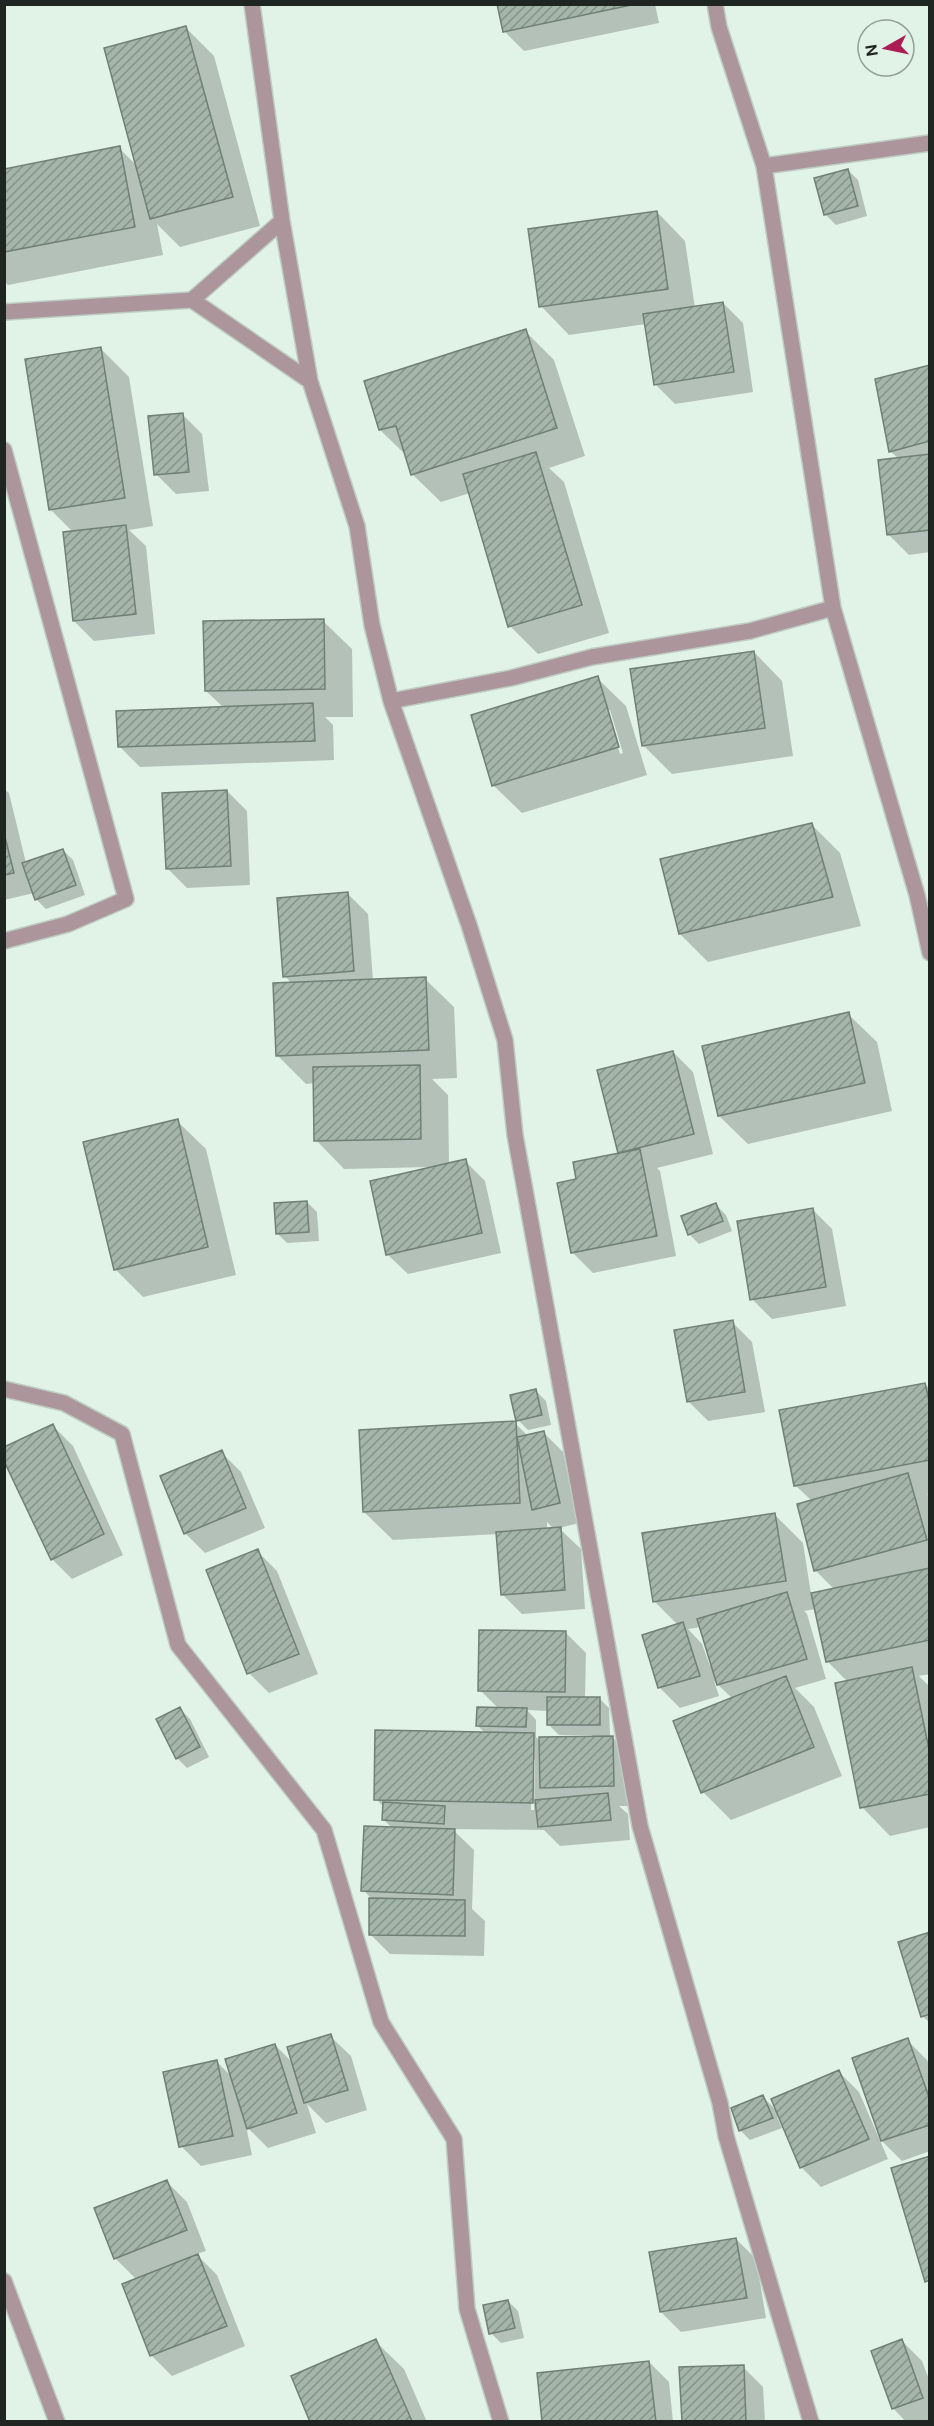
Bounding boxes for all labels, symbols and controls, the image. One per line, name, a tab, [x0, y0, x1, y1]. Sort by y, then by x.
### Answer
north arrow	[856, 18, 916, 78]
text: N	[860, 43, 883, 58]

